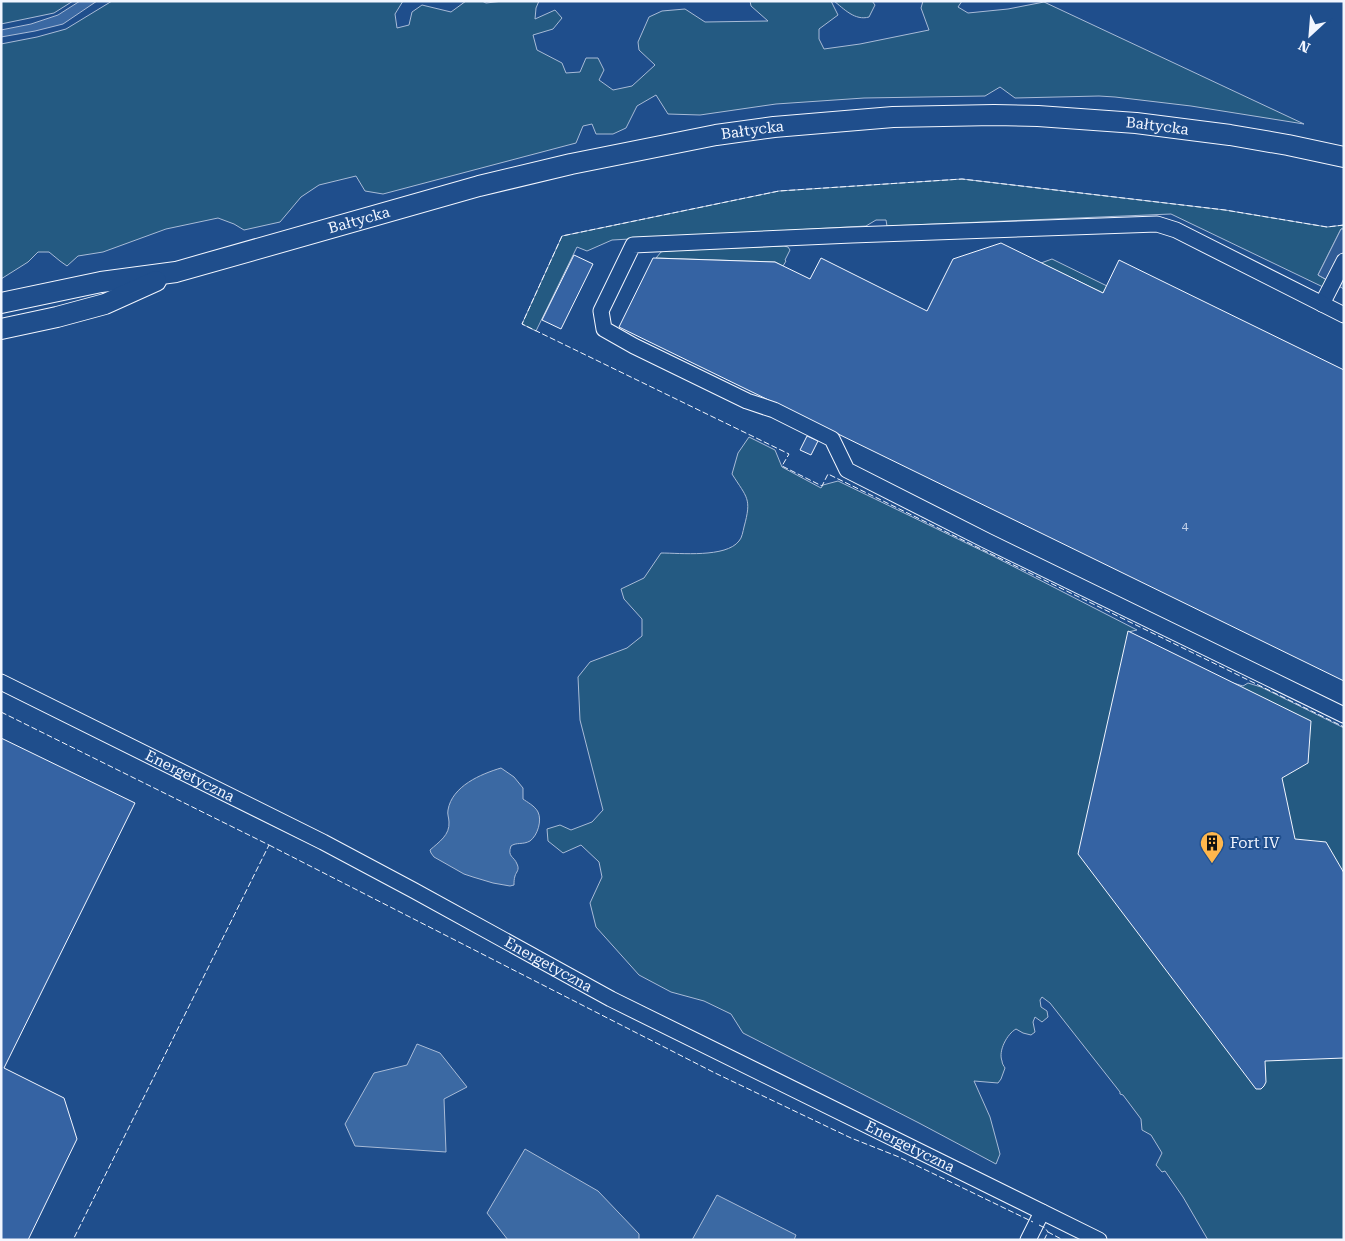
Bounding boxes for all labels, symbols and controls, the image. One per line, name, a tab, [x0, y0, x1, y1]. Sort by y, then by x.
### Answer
north arrow	[1285, 10, 1335, 60]
text: N	[1296, 37, 1313, 56]
street label: Bałtycka	[1125, 113, 1190, 139]
street label: Bałtycka	[720, 117, 785, 143]
street label: Bałtycka	[326, 203, 392, 237]
house number: 4	[1182, 519, 1189, 533]
street label: Energetyczna	[142, 746, 238, 806]
building icon: Fort IV	[1199, 830, 1225, 864]
place label: Fort IV	[1230, 834, 1280, 852]
street label: Energetyczna	[501, 933, 595, 996]
street label: Energetyczna	[862, 1117, 958, 1176]

